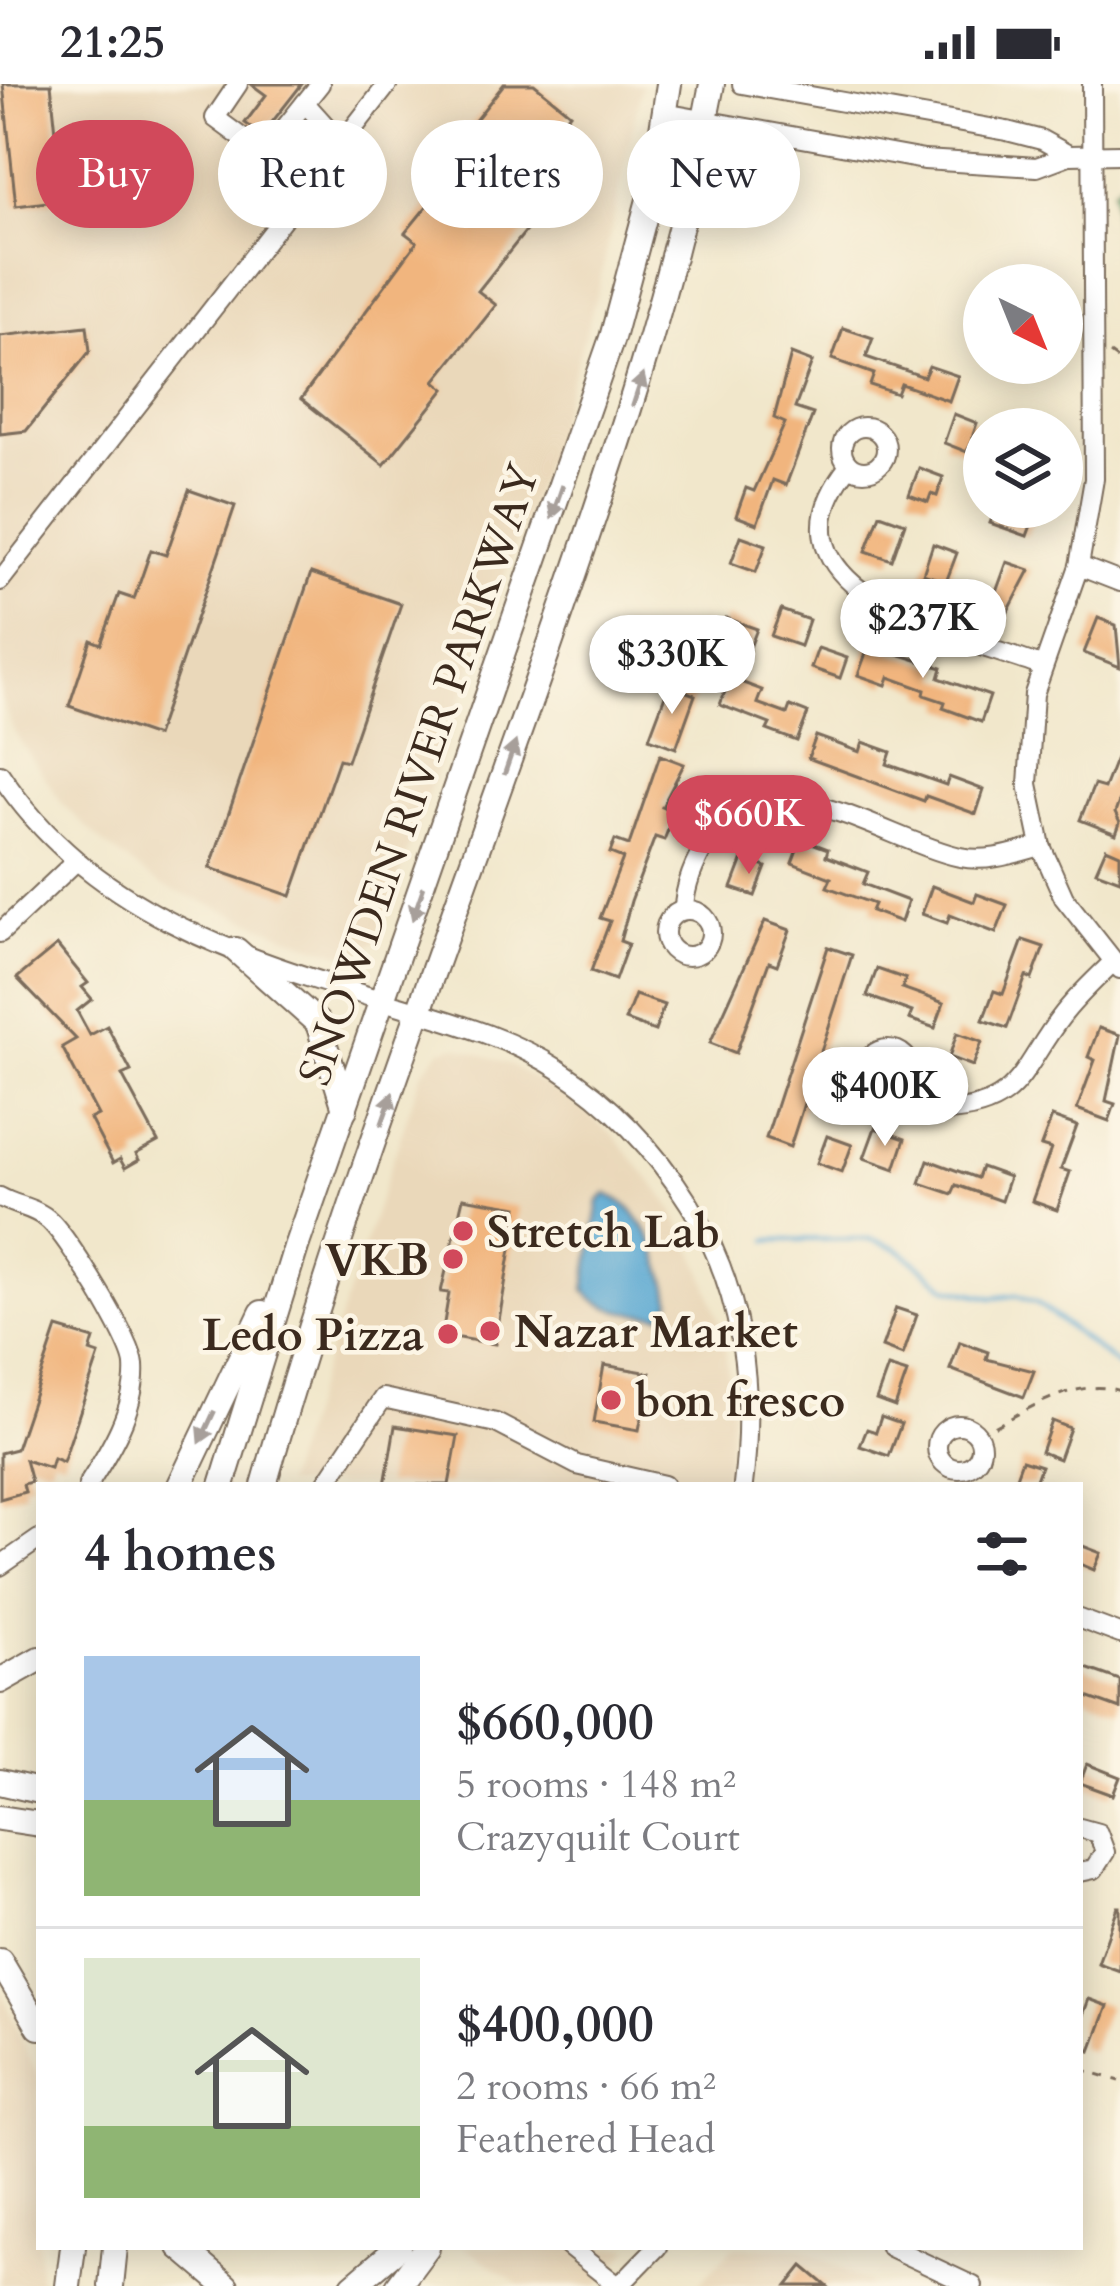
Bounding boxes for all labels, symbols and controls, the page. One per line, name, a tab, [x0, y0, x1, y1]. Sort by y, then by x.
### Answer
text: 21:25	[60, 12, 165, 73]
chip: Buy	[36, 120, 194, 228]
chip: Rent	[218, 120, 387, 228]
chip: Filters	[411, 120, 603, 228]
chip: New	[627, 120, 800, 228]
north arrow	[963, 264, 1083, 384]
map controls	[963, 264, 1083, 528]
one-way arrow	[629, 371, 648, 407]
button: layers	[963, 408, 1083, 528]
street label: SNOWDEN RIVER PARKWAY	[284, 455, 555, 1093]
one-way arrow	[547, 484, 565, 520]
pin: $237K	[839, 579, 1007, 681]
text: $237K	[867, 591, 979, 644]
pin: $330K	[588, 615, 756, 717]
text: $330K	[616, 627, 728, 680]
one-way arrow	[502, 740, 520, 776]
pin: $660K	[665, 775, 833, 877]
text: $660K	[693, 787, 805, 840]
one-way arrow	[408, 885, 426, 921]
pin: $400K	[801, 1047, 969, 1149]
text: $400K	[829, 1059, 941, 1112]
one-way arrow	[379, 1090, 398, 1127]
place label: Stretch Lab	[487, 1202, 720, 1263]
marker: Stretch Lab	[450, 1218, 476, 1244]
place label: VKB	[325, 1230, 429, 1291]
marker: VKB	[440, 1246, 466, 1272]
place label: Nazar Market	[514, 1302, 798, 1363]
place label: Ledo Pizza	[202, 1305, 424, 1366]
marker: Nazar Market	[477, 1318, 503, 1344]
marker: Ledo Pizza	[435, 1321, 461, 1347]
place label: bon fresco	[635, 1371, 845, 1432]
marker: bon fresco	[598, 1387, 624, 1413]
one-way arrow	[197, 1410, 217, 1445]
text: 4 homes	[84, 1519, 276, 1589]
icon: filters	[969, 1521, 1035, 1587]
text: $660,000	[456, 1688, 654, 1758]
icon: home	[180, 1704, 324, 1848]
text: 5 rooms · 148 m²	[456, 1758, 736, 1811]
text: Crazyquilt Court	[456, 1811, 740, 1864]
text: $400,000	[456, 1990, 654, 2060]
icon: home	[180, 2006, 324, 2150]
text: 2 rooms · 66 m²	[456, 2060, 716, 2113]
text: Feathered Head	[456, 2113, 715, 2166]

